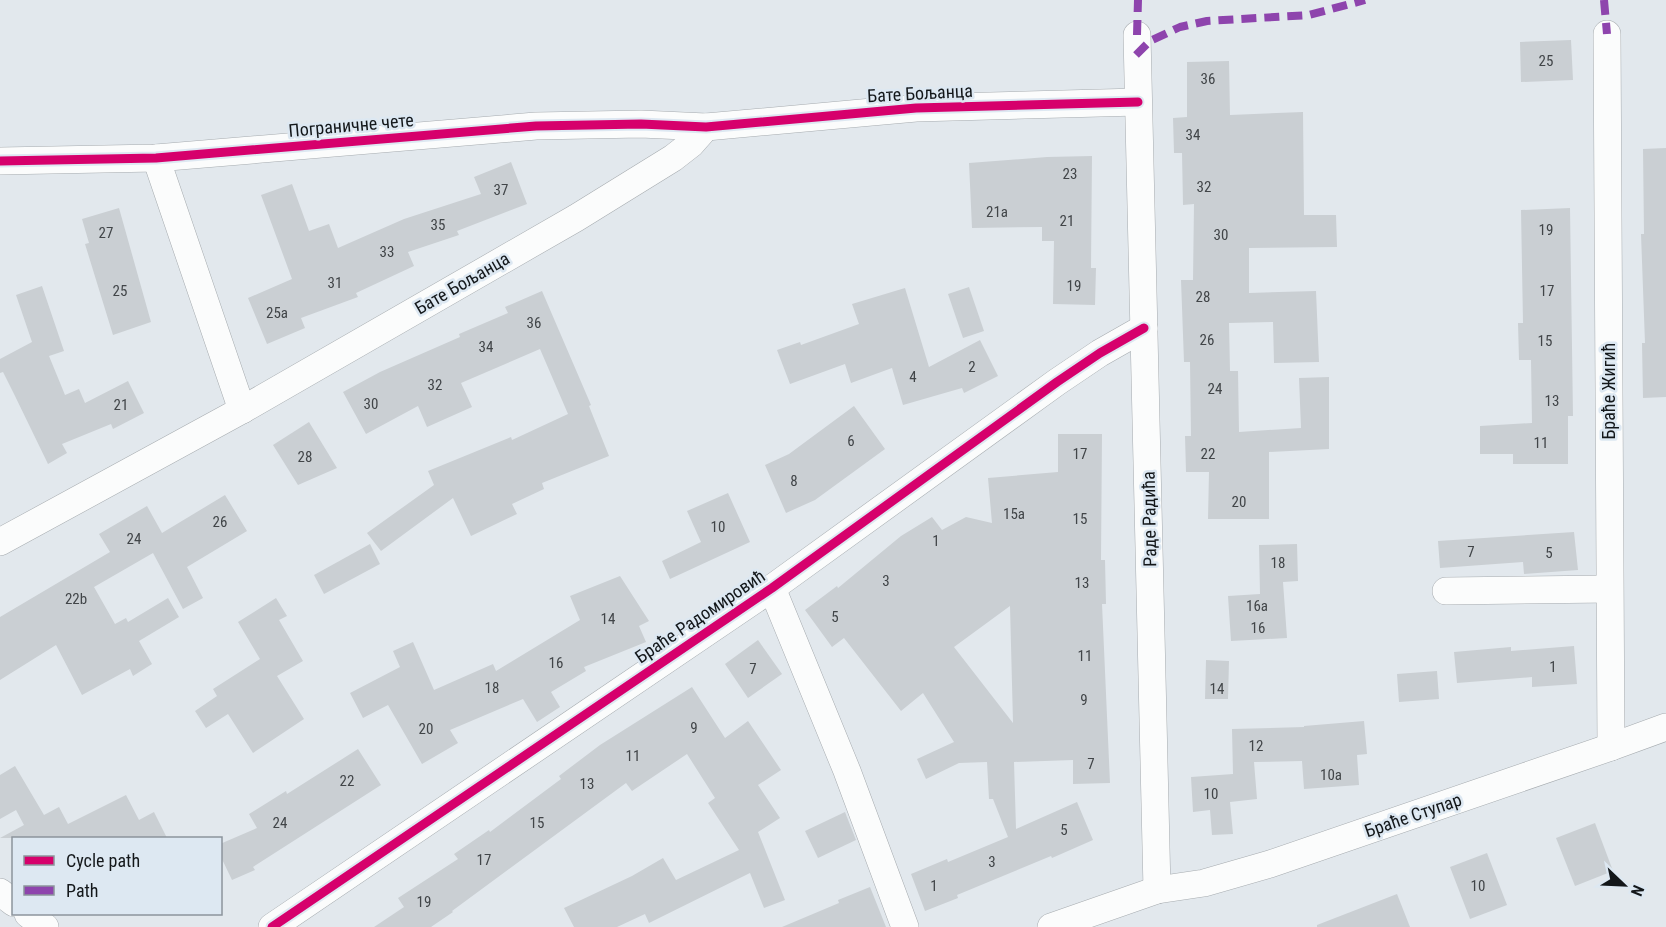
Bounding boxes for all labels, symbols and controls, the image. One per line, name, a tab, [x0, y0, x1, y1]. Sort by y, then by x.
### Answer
house number: 25	[1539, 52, 1553, 70]
house number: 36	[1201, 70, 1215, 88]
street label: Бате Бољанца	[867, 80, 973, 106]
street label: Пограничне чете	[288, 109, 414, 141]
house number: 34	[1186, 126, 1200, 144]
house number: 23	[1063, 165, 1077, 183]
house number: 32	[1197, 178, 1211, 196]
house number: 37	[494, 181, 508, 199]
house number: 21a	[986, 203, 1008, 221]
house number: 21	[1060, 212, 1074, 230]
house number: 35	[431, 216, 445, 234]
house number: 19	[1539, 221, 1553, 239]
house number: 27	[99, 224, 113, 242]
house number: 30	[1214, 226, 1228, 244]
house number: 33	[380, 243, 394, 261]
street label: Бате Бољанца	[411, 247, 513, 319]
house number: 31	[328, 274, 342, 292]
house number: 19	[1067, 277, 1081, 295]
house number: 25	[113, 282, 127, 300]
house number: 17	[1540, 282, 1554, 300]
house number: 28	[1196, 288, 1210, 306]
house number: 25a	[266, 304, 288, 322]
house number: 36	[527, 314, 541, 332]
house number: 26	[1200, 331, 1214, 349]
house number: 15	[1538, 332, 1552, 350]
house number: 34	[479, 338, 493, 356]
street label: Браће Жигић	[1598, 342, 1619, 440]
house number: 2	[968, 358, 976, 376]
house number: 4	[909, 368, 917, 386]
house number: 32	[428, 376, 442, 394]
house number: 24	[1208, 380, 1222, 398]
house number: 13	[1545, 392, 1559, 410]
house number: 30	[364, 395, 378, 413]
house number: 21	[114, 396, 128, 414]
house number: 6	[847, 432, 855, 450]
house number: 11	[1534, 434, 1548, 452]
house number: 17	[1073, 445, 1087, 463]
house number: 22	[1201, 445, 1215, 463]
house number: 28	[298, 448, 312, 466]
street label: Раде Радића	[1138, 471, 1160, 567]
house number: 8	[790, 472, 798, 490]
house number: 20	[1232, 493, 1246, 511]
house number: 15a	[1003, 505, 1025, 523]
house number: 15	[1073, 510, 1087, 528]
house number: 26	[213, 513, 227, 531]
house number: 10	[711, 518, 725, 536]
house number: 24	[127, 530, 141, 548]
house number: 1	[932, 532, 940, 550]
house number: 7	[1467, 543, 1475, 561]
house number: 5	[1545, 544, 1553, 562]
house number: 18	[1271, 554, 1285, 572]
street label: Браће Радомировић	[631, 565, 769, 667]
house number: 3	[882, 572, 890, 590]
house number: 13	[1075, 574, 1089, 592]
house number: 22b	[65, 590, 87, 608]
house number: 16a	[1246, 597, 1268, 615]
house number: 5	[831, 608, 839, 626]
house number: 14	[601, 610, 615, 628]
house number: 16	[1251, 619, 1265, 637]
house number: 11	[1078, 647, 1092, 665]
house number: 16	[549, 654, 563, 672]
house number: 1	[1549, 658, 1557, 676]
house number: 7	[749, 660, 757, 678]
house number: 18	[485, 679, 499, 697]
house number: 14	[1210, 680, 1224, 698]
house number: 9	[1080, 691, 1088, 709]
house number: 9	[690, 719, 698, 737]
house number: 20	[419, 720, 433, 738]
house number: 12	[1249, 737, 1263, 755]
house number: 11	[626, 747, 640, 765]
house number: 7	[1087, 755, 1095, 773]
house number: 10a	[1320, 766, 1342, 784]
house number: 22	[340, 772, 354, 790]
house number: 13	[580, 775, 594, 793]
house number: 10	[1204, 785, 1218, 803]
street label: Браће Ступар	[1362, 789, 1464, 841]
house number: 24	[273, 814, 287, 832]
house number: 15	[530, 814, 544, 832]
house number: 5	[1060, 821, 1068, 839]
legend	[12, 837, 222, 915]
text: Cycle path	[66, 850, 140, 871]
house number: 17	[477, 851, 491, 869]
house number: 3	[988, 853, 996, 871]
north arrow	[1594, 855, 1654, 915]
house number: 1	[930, 877, 938, 895]
house number: 10	[1471, 877, 1485, 895]
text: Path	[66, 880, 99, 901]
text: N	[1627, 882, 1648, 899]
house number: 19	[417, 893, 431, 911]

